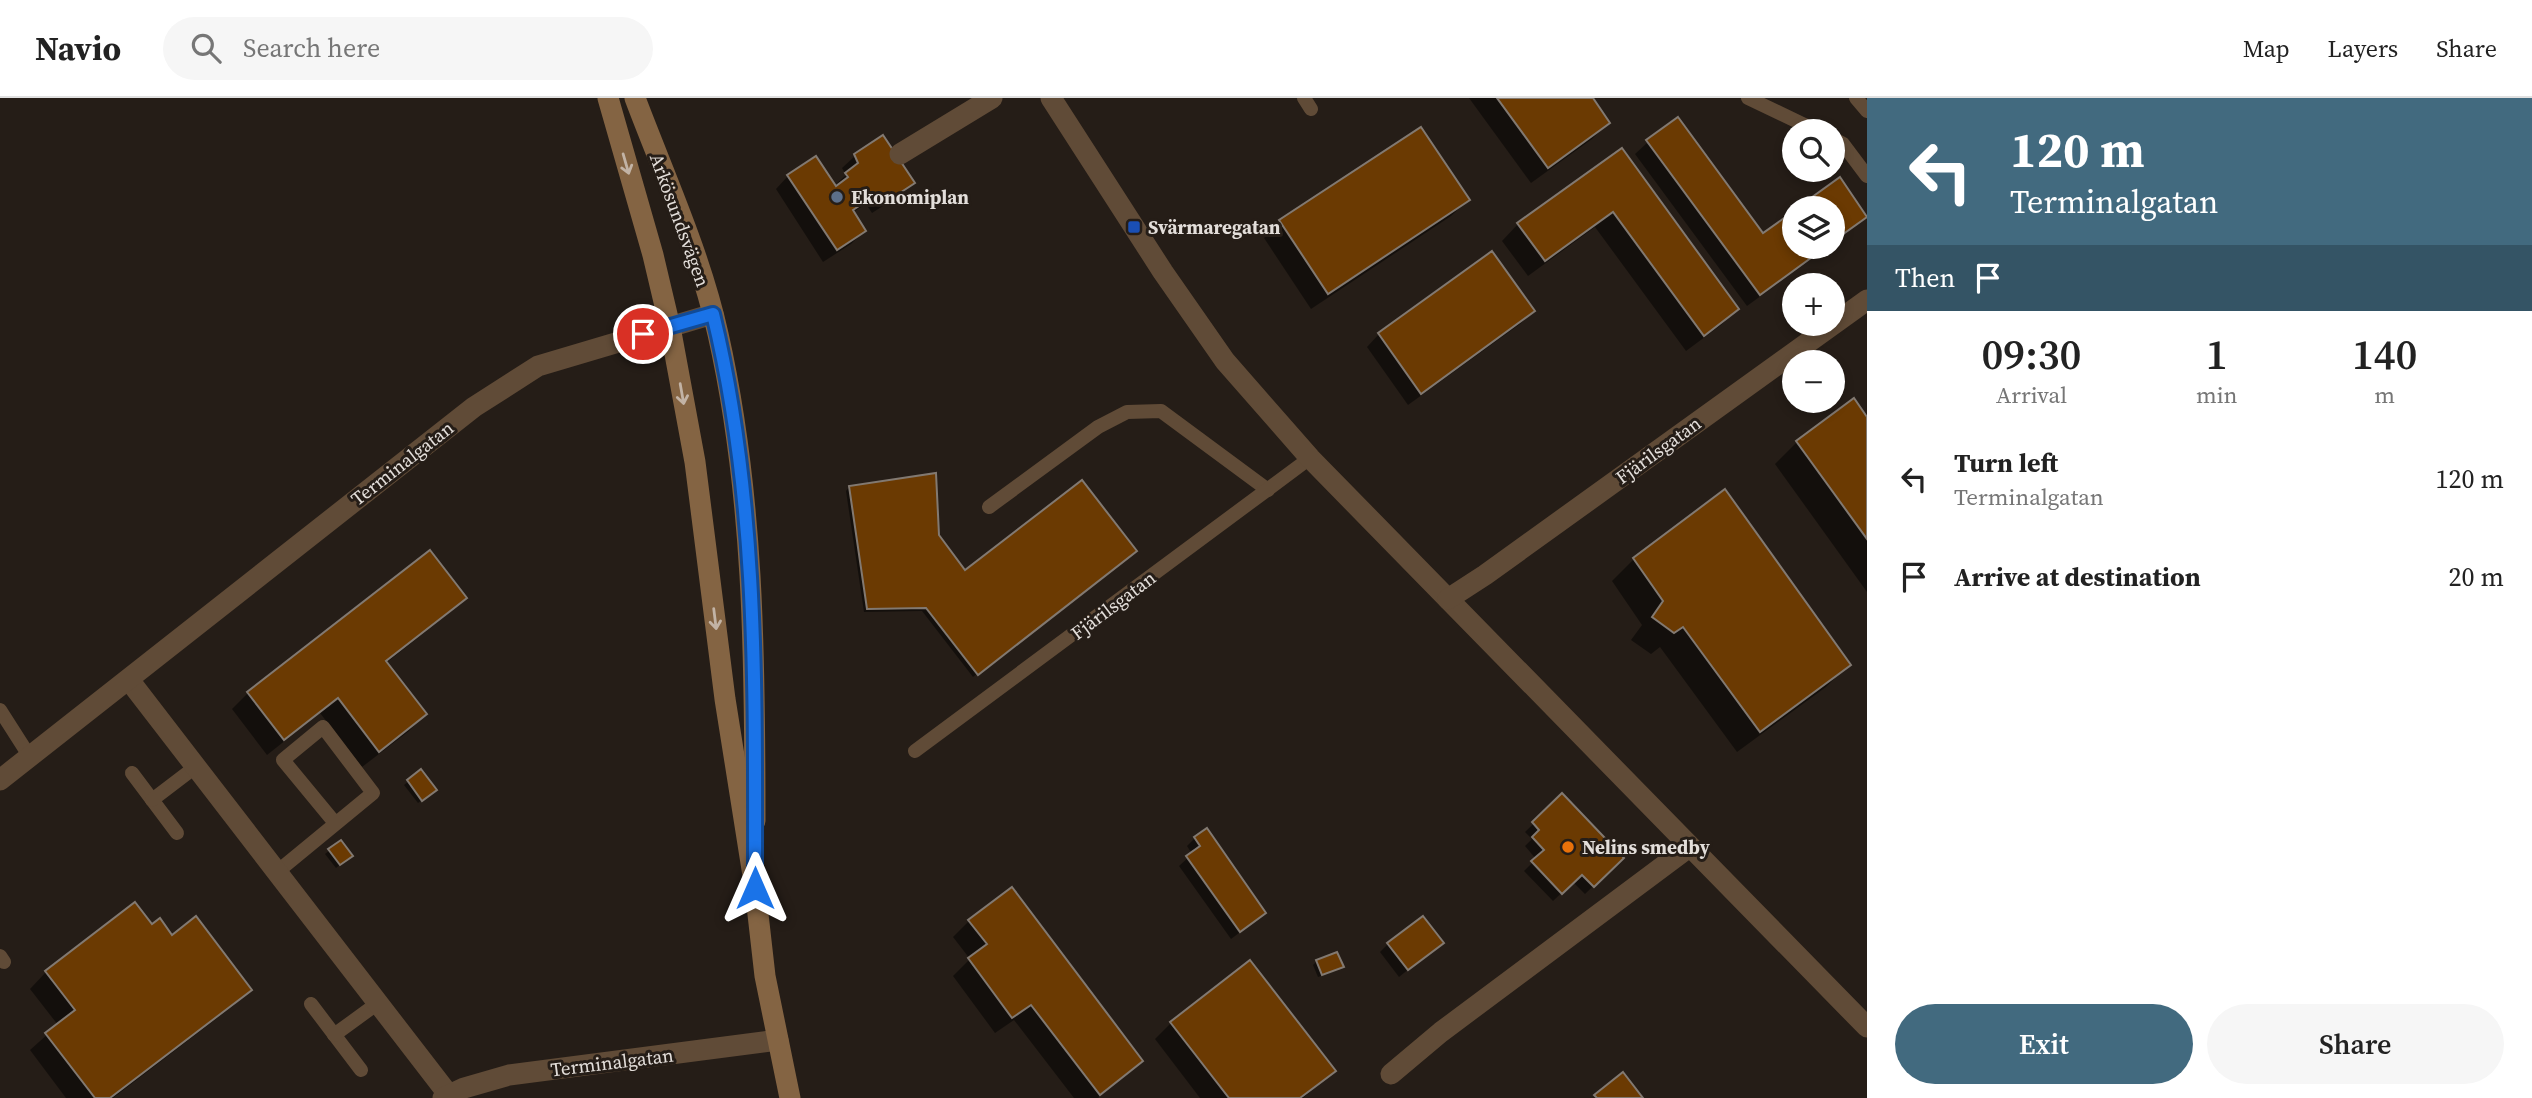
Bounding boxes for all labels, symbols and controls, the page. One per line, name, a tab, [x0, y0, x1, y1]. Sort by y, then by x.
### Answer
search box	[163, 17, 653, 80]
text: Navio	[35, 26, 121, 71]
icon: search	[187, 29, 225, 67]
text: Search here	[243, 30, 380, 66]
text: Map	[2243, 32, 2290, 65]
text: Layers	[2328, 32, 2398, 65]
text: Share	[2436, 32, 2497, 65]
text: 120 m	[2010, 116, 2145, 183]
map controls	[1782, 119, 1845, 413]
button: search	[1782, 119, 1845, 182]
icon: left	[1895, 126, 1986, 217]
street label: Arkösundsvägen	[644, 150, 716, 290]
one-way arrow	[621, 152, 634, 174]
text: Terminalgatan	[2010, 180, 2218, 224]
place label: Ekonomiplan	[851, 184, 969, 210]
marker: Ekonomiplan	[829, 189, 845, 205]
button: layers	[1782, 196, 1845, 259]
place label: Svärmaregatan	[1148, 214, 1281, 240]
marker: Svärmaregatan	[1126, 219, 1142, 235]
icon: arrive	[1969, 259, 2007, 297]
text: Then	[1895, 260, 1955, 296]
button: +	[1782, 273, 1845, 336]
pin	[613, 304, 673, 364]
icon: arrive	[624, 315, 662, 353]
text: 09:30	[1981, 325, 2081, 383]
text: 1	[2206, 325, 2228, 383]
text: 140	[2352, 325, 2417, 383]
button: −	[1782, 350, 1845, 413]
text: Arrival	[1996, 379, 2067, 411]
text: min	[2196, 379, 2237, 411]
text: m	[2374, 379, 2395, 411]
one-way arrow	[676, 382, 689, 405]
street label: Fjärilsgatan	[1610, 410, 1706, 490]
street label: Terminalgatan	[345, 415, 459, 511]
text: Turn left	[1954, 445, 2058, 481]
icon: left	[1895, 460, 1933, 498]
text: 120 m	[2436, 461, 2504, 497]
text: Terminalgatan	[1954, 481, 2104, 513]
icon: arrive	[1895, 558, 1933, 596]
text: Arrive at destination	[1954, 559, 2201, 595]
text: 20 m	[2449, 559, 2504, 595]
street label: Fjärilsgatan	[1065, 565, 1161, 645]
one-way arrow	[708, 607, 721, 630]
place label: Nelins smedby	[1582, 834, 1711, 860]
marker: Nelins smedby	[1560, 839, 1576, 855]
position arrow	[718, 851, 792, 925]
button: Exit	[1895, 1004, 2193, 1084]
button: Share	[2207, 1004, 2504, 1084]
street label: Terminalgatan	[549, 1042, 675, 1082]

